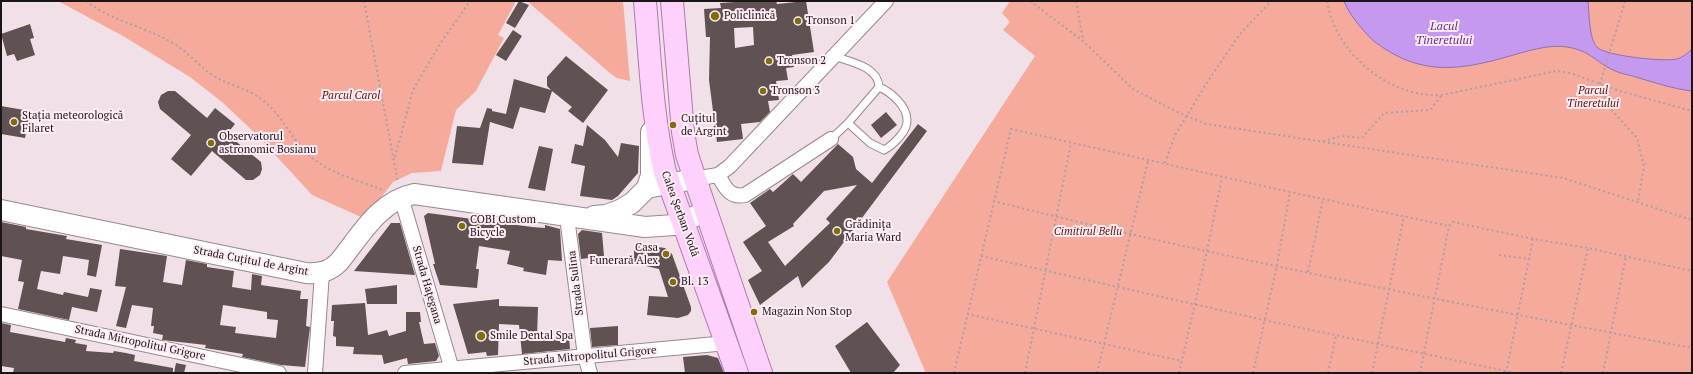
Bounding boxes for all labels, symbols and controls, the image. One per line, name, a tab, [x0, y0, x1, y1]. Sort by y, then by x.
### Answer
place label: Policlinică	[724, 9, 775, 23]
marker: Policlinică	[709, 10, 721, 22]
place label: Tronson 1	[806, 14, 855, 28]
marker: Tronson 1	[793, 16, 803, 26]
water label: Lacul Tineretului	[1416, 20, 1472, 48]
place label: Tronson 2	[777, 54, 826, 68]
marker: Tronson 2	[764, 56, 774, 66]
place label: Tronson 3	[771, 84, 820, 98]
park label: Parcul Tineretului	[1567, 84, 1619, 110]
marker: Tronson 3	[758, 86, 768, 96]
park label: Parcul Carol	[322, 89, 380, 103]
place label: Stația meteorologică Filaret	[22, 109, 123, 135]
place label: Cuțitul de Argint	[681, 112, 727, 138]
marker: Stația meteorologică Filaret	[9, 117, 19, 127]
marker: Cuțitul de Argint	[668, 120, 678, 130]
place label: Observatorul astronomic Bosianu	[219, 130, 316, 156]
marker: Observatorul astronomic Bosianu	[206, 138, 216, 148]
street label: Calea Șerban Vodă	[658, 169, 702, 259]
place label: COBI Custom Bicycle	[470, 213, 536, 239]
place label: Grădinița Maria Ward	[845, 218, 901, 244]
marker: COBI Custom Bicycle	[457, 221, 467, 231]
park label: Cimitirul Bellu	[1054, 225, 1122, 239]
marker: Grădinița Maria Ward	[832, 226, 842, 236]
place label: Casa Funerară Alex	[590, 241, 658, 267]
street label: Strada Cuțitul de Argint	[192, 243, 310, 279]
street label: Strada Hațegana	[410, 244, 444, 326]
marker: Casa Funerară Alex	[661, 249, 671, 259]
street label: Strada Sulina	[565, 250, 587, 316]
place label: Bl. 13	[681, 275, 709, 289]
marker: Bl. 13	[668, 277, 678, 287]
place label: Magazin Non Stop	[762, 305, 852, 319]
marker: Magazin Non Stop	[749, 307, 759, 317]
street label: Strada Mitropolitul Grigore	[73, 323, 207, 363]
place label: Smile Dental Spa	[490, 329, 573, 343]
marker: Smile Dental Spa	[475, 330, 487, 342]
street label: Strada Mitropolitul Grigore	[523, 344, 657, 368]

